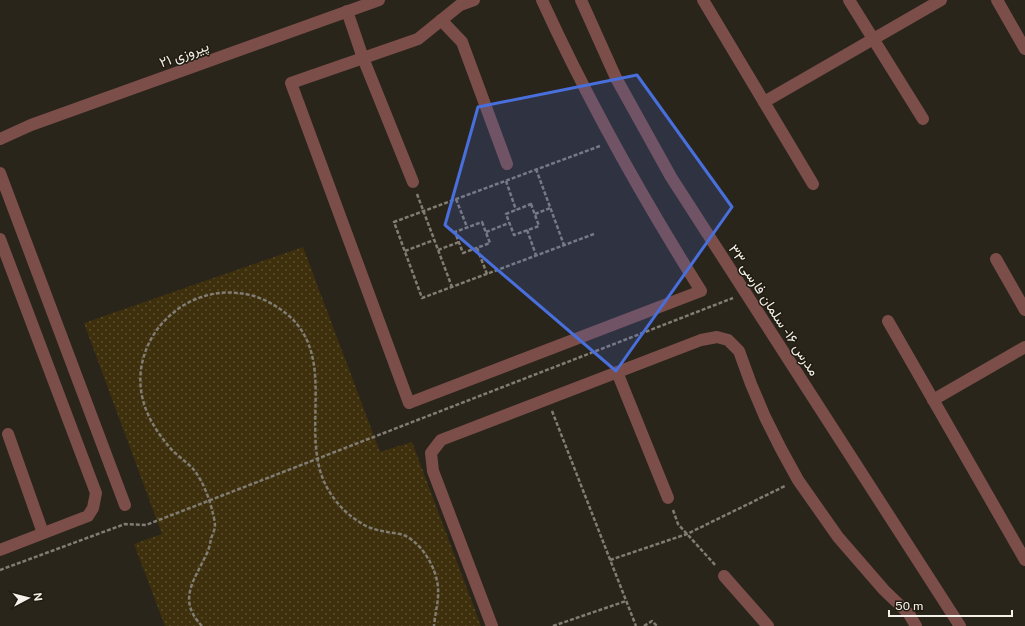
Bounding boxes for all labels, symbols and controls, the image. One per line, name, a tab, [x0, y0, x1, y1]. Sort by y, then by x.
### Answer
street label: پیروزی ۲۱	[157, 38, 212, 72]
street label: مدرس ۱۶ - سلمان فارسی ۳۳	[725, 241, 822, 379]
north arrow	[8, 578, 48, 618]
text: N	[31, 592, 44, 602]
scale bar	[889, 592, 1012, 618]
text: 50 m	[895, 599, 923, 613]

